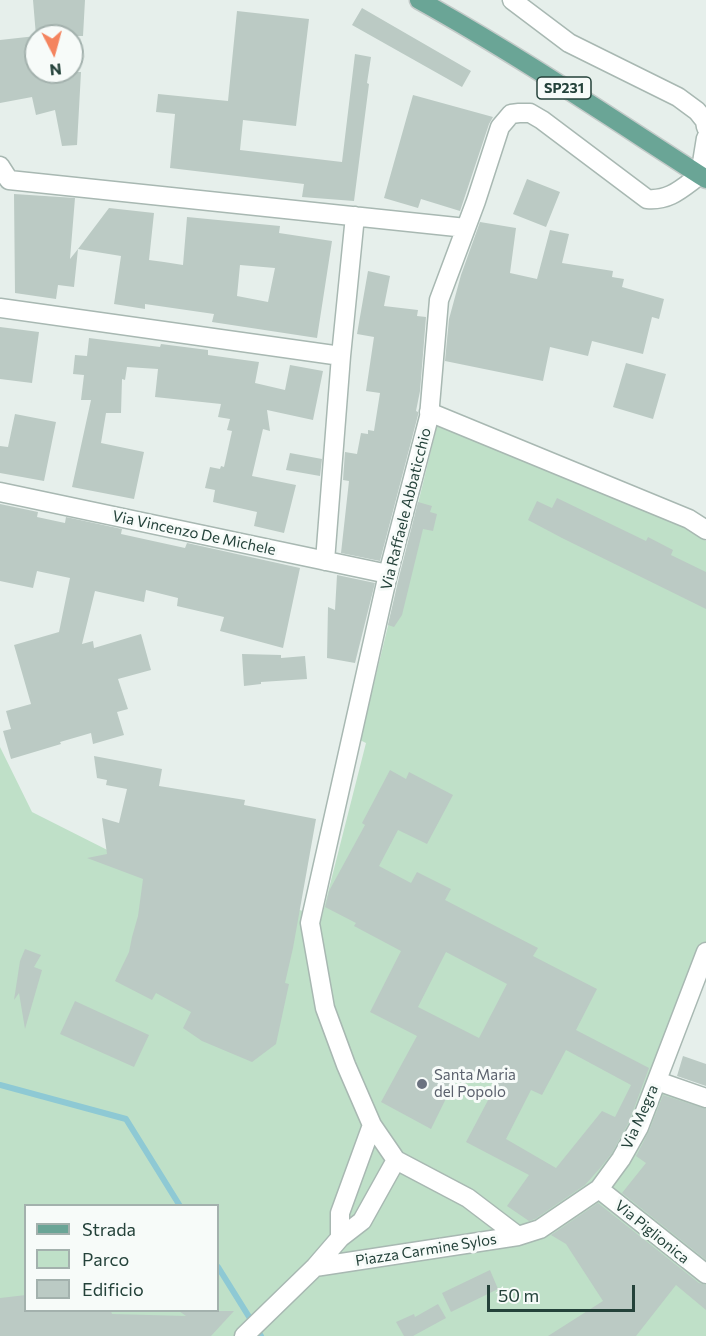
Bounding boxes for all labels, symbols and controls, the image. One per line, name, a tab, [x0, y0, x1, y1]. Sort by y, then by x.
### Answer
north arrow	[24, 24, 84, 84]
text: N	[49, 60, 63, 80]
road number: SP231	[537, 77, 591, 99]
street label: Via Raffaele Abbaticchio	[377, 426, 435, 592]
street label: Via Vincenzo De Michele	[111, 507, 277, 559]
place label: Santa Maria del Popolo	[434, 1066, 516, 1101]
marker: Santa Maria del Popolo	[415, 1077, 429, 1091]
street label: Via Megra	[618, 1082, 662, 1152]
street label: Via Piglionica	[611, 1196, 693, 1268]
legend	[24, 1204, 219, 1312]
text: Strada	[82, 1218, 136, 1240]
street label: Piazza Carmine Sylos	[354, 1230, 498, 1270]
text: Parco	[82, 1248, 129, 1270]
scale bar	[490, 1273, 638, 1311]
text: Edificio	[82, 1278, 144, 1300]
text: 50 m	[498, 1284, 539, 1306]

